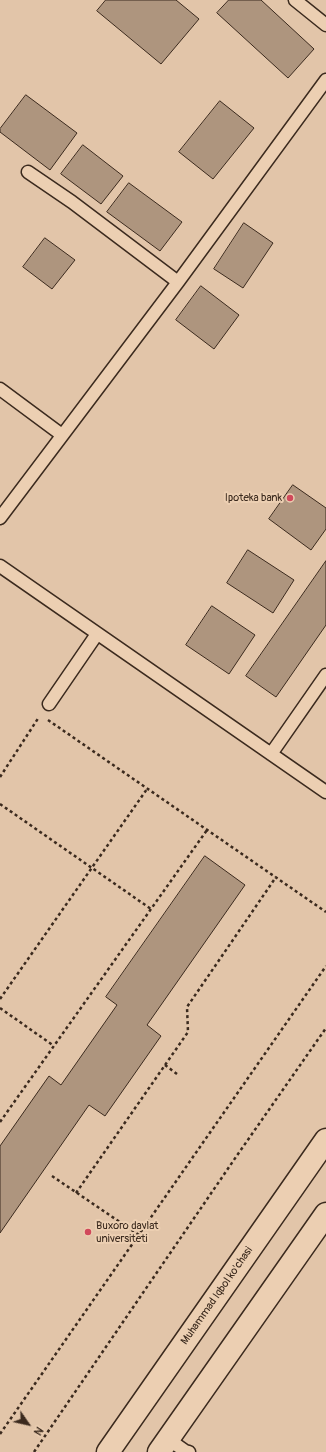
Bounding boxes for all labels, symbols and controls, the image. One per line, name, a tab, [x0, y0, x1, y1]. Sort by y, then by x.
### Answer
place label: Ipoteka bank	[225, 491, 282, 505]
marker: Ipoteka bank	[285, 493, 295, 503]
place label: Buxoro davlat universiteti	[96, 1219, 158, 1245]
marker: Buxoro davlat universiteti	[83, 1227, 93, 1237]
street label: Muhammad Iqbol ko'chasi	[178, 1245, 256, 1347]
north arrow	[8, 1404, 48, 1444]
text: N	[31, 1424, 46, 1438]

